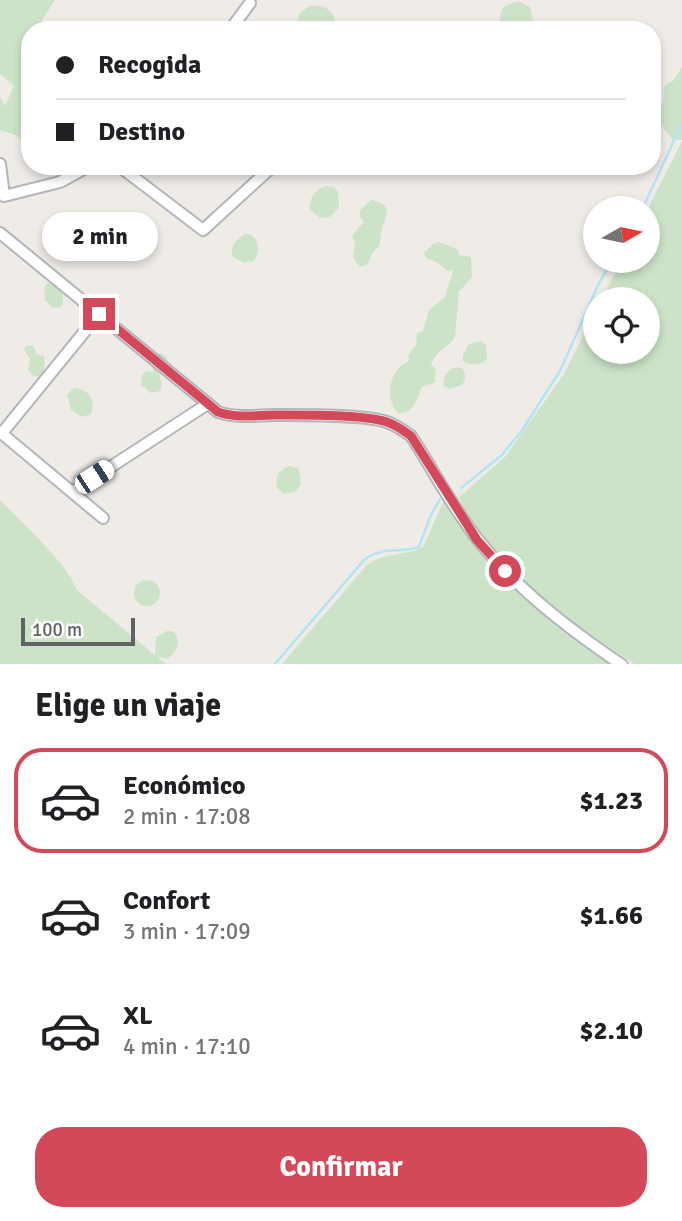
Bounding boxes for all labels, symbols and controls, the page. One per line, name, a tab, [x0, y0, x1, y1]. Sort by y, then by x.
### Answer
text: Recogida	[98, 49, 201, 81]
text: Destino	[98, 116, 185, 148]
north arrow	[583, 196, 660, 273]
map controls	[583, 196, 660, 364]
callout: 2 min	[41, 212, 157, 262]
text: 2 min	[72, 222, 128, 251]
button: locate	[583, 287, 660, 364]
route end	[83, 298, 115, 330]
car	[71, 457, 118, 497]
route start	[489, 555, 521, 587]
scale bar	[21, 615, 135, 647]
text: 100 m	[32, 618, 82, 642]
text: Elige un viaje	[35, 686, 221, 725]
icon: car	[39, 769, 102, 832]
text: Económico	[123, 770, 246, 802]
text: $1.23	[579, 785, 643, 817]
text: 2 min · 17:08	[123, 802, 251, 831]
icon: car	[39, 884, 102, 947]
text: Confort	[123, 885, 210, 917]
text: $1.66	[579, 900, 643, 932]
text: 3 min · 17:09	[123, 917, 251, 946]
icon: car	[39, 999, 102, 1062]
text: XL	[123, 1000, 153, 1032]
text: $2.10	[579, 1015, 643, 1047]
text: 4 min · 17:10	[123, 1032, 251, 1061]
button: Confirmar	[35, 1127, 647, 1207]

